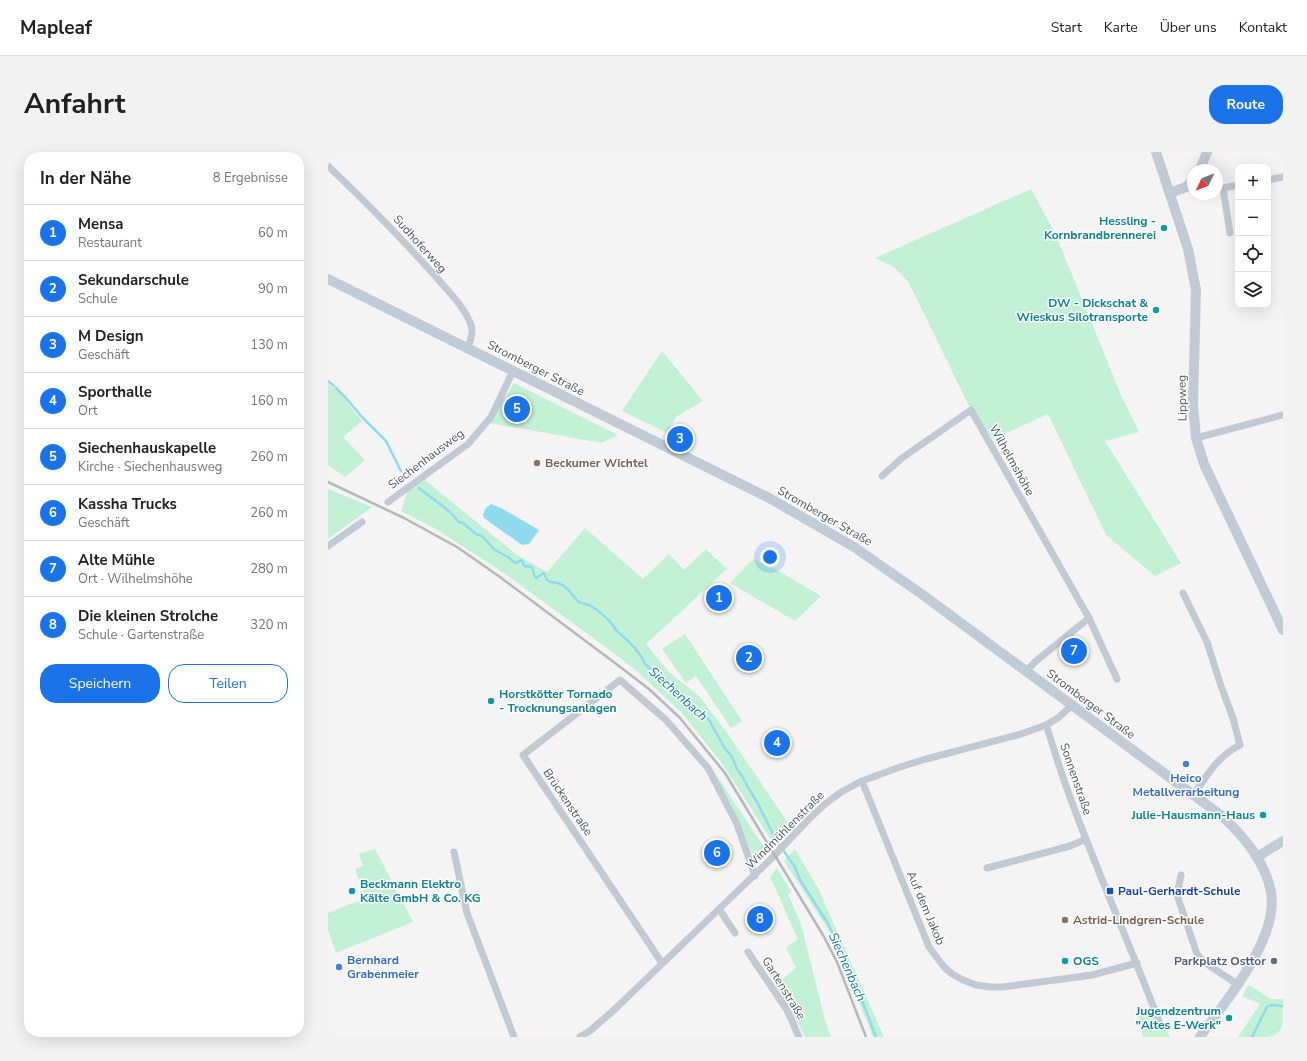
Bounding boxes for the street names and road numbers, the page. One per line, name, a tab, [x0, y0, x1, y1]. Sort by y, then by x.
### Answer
street label: Sudhoferweg	[390, 212, 450, 276]
street label: Stromberger Straße	[485, 337, 587, 399]
street label: Lippweg	[1174, 375, 1190, 421]
street label: Wilhelmshöhe	[986, 422, 1038, 498]
street label: Siechenhausweg	[385, 425, 467, 493]
street label: Stromberger Straße	[775, 482, 875, 550]
street label: Stromberger Straße	[1043, 665, 1139, 743]
street label: Sonnenstraße	[1056, 741, 1096, 817]
street label: Brückenstraße	[540, 765, 596, 839]
street label: Windmühlenstraße	[742, 787, 828, 873]
street label: Auf dem Jakob	[903, 868, 949, 948]
street label: Gartenstraße	[758, 954, 810, 1022]

